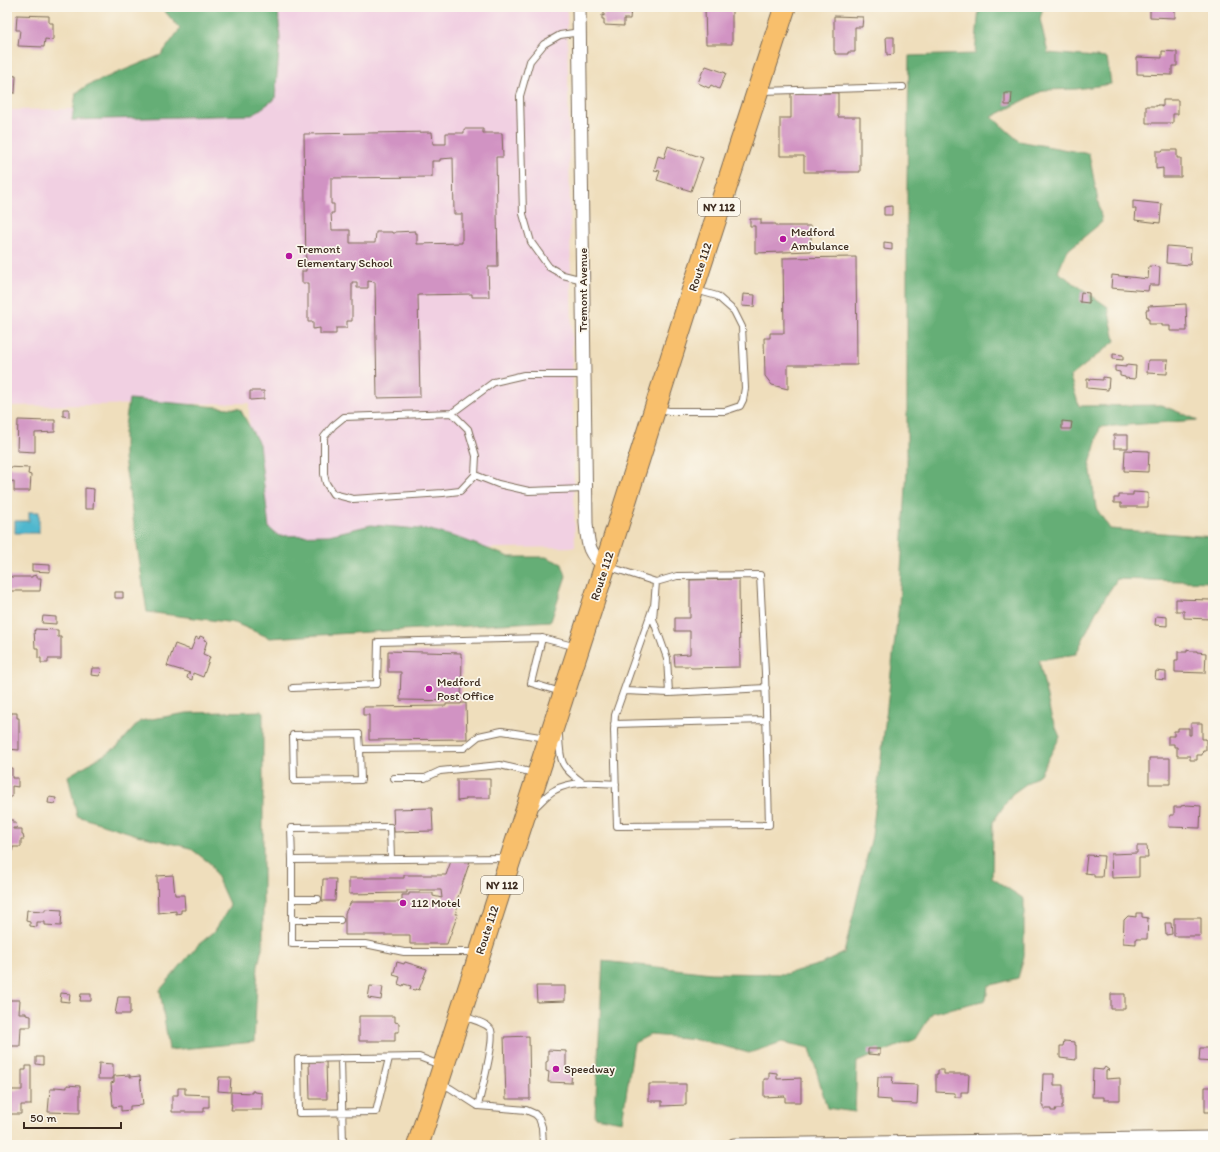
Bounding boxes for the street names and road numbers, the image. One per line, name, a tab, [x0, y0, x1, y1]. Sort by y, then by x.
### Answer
road number: NY 112	[698, 198, 740, 216]
street label: Route 112	[686, 240, 715, 293]
street label: Tremont Avenue	[576, 248, 590, 332]
street label: Route 112	[588, 549, 617, 602]
road number: NY 112	[481, 876, 523, 894]
street label: Route 112	[473, 903, 502, 956]

